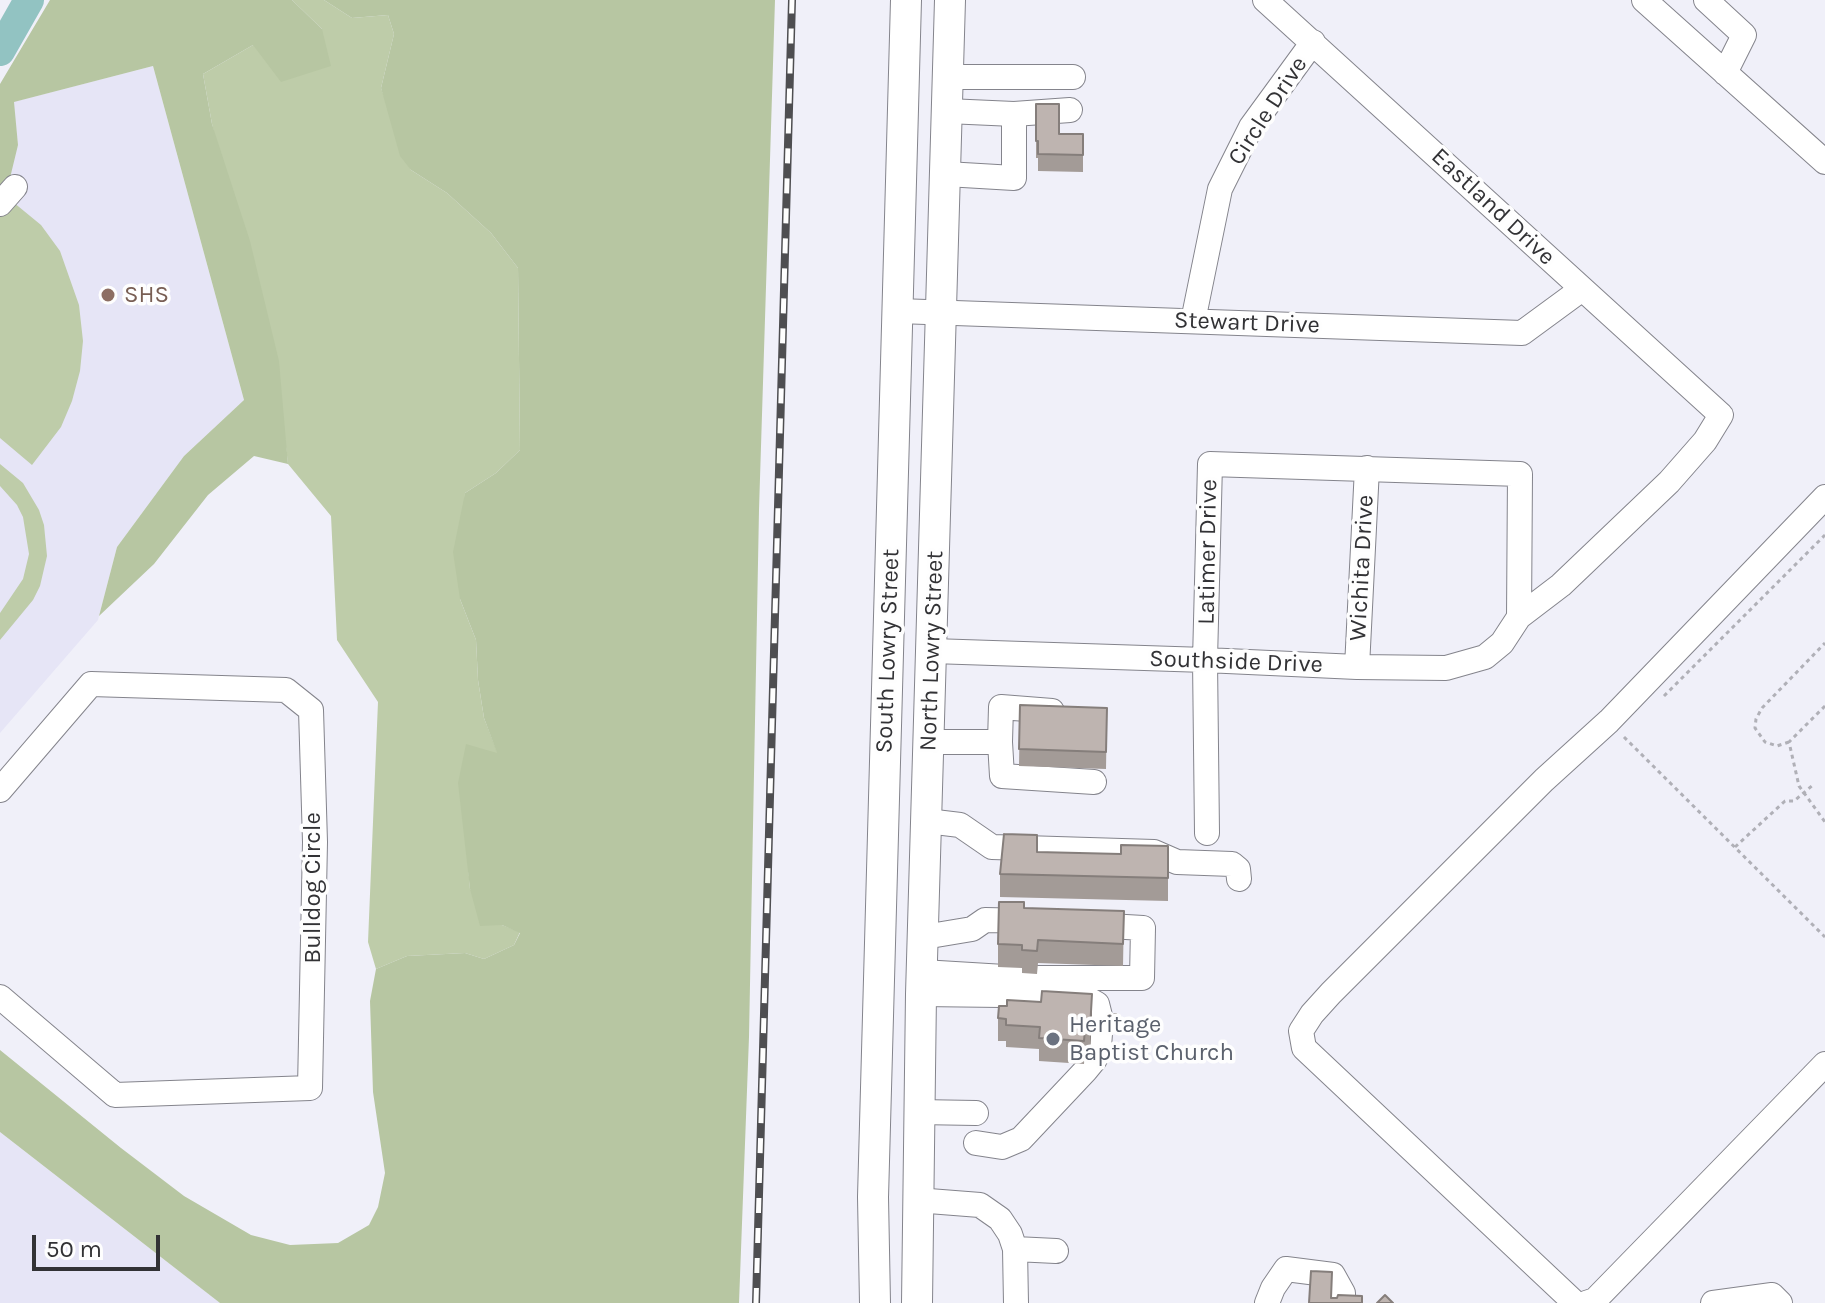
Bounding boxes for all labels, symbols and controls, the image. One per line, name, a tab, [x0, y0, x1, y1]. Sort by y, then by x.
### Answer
street label: Circle Drive	[1222, 51, 1314, 171]
street label: Eastland Drive	[1425, 142, 1561, 272]
place label: SHS	[124, 281, 169, 309]
marker: SHS	[99, 286, 117, 304]
street label: Stewart Drive	[1174, 306, 1320, 340]
street label: Latimer Drive	[1192, 479, 1224, 625]
street label: Wichita Drive	[1344, 494, 1380, 642]
street label: South Lowry Street	[870, 548, 906, 754]
street label: North Lowry Street	[914, 550, 950, 752]
street label: Southside Drive	[1149, 645, 1323, 679]
street label: Bulldog Circle	[299, 812, 327, 964]
place label: Heritage Baptist Church	[1069, 1011, 1234, 1067]
marker: Heritage Baptist Church	[1044, 1030, 1062, 1048]
scale bar	[36, 1219, 164, 1269]
text: 50 m	[46, 1235, 102, 1263]

